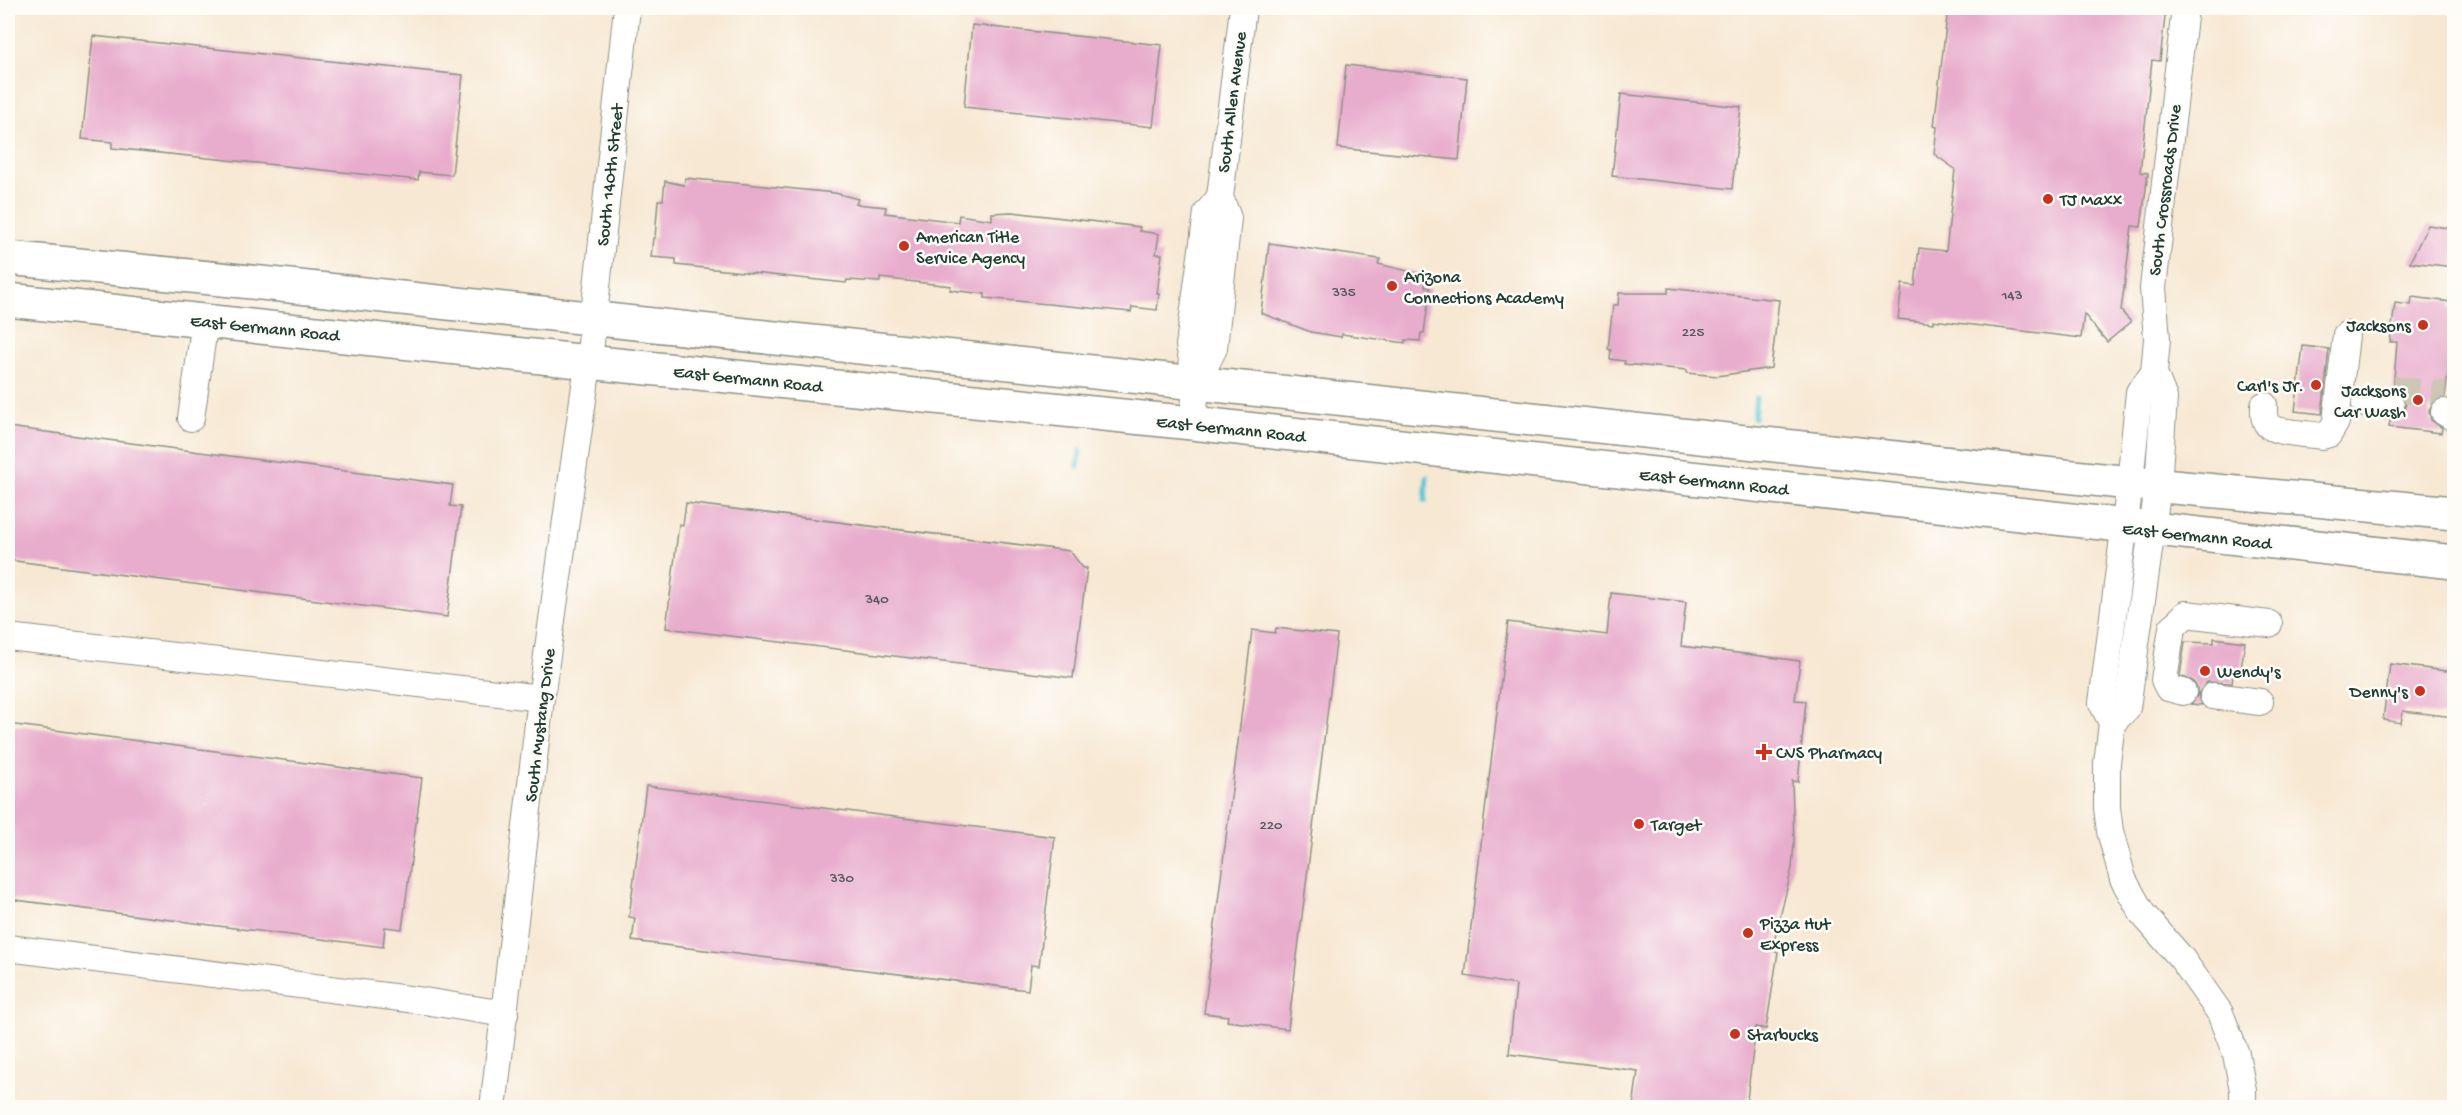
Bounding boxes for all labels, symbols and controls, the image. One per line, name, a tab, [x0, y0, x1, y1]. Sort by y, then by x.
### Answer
street label: South Allen Avenue	[1214, 30, 1253, 174]
street label: South 140th Street	[594, 102, 630, 247]
street label: South Crossroads Drive	[2146, 103, 2188, 277]
place label: TJ Maxx	[2059, 191, 2123, 212]
marker: TJ Maxx	[2041, 192, 2055, 206]
place label: American Title Service Agency	[916, 228, 1025, 270]
marker: American Title Service Agency	[897, 239, 911, 253]
place label: Arizona Connections Academy	[1404, 268, 1564, 310]
marker: Arizona Connections Academy	[1385, 279, 1399, 293]
house number: 335	[1331, 284, 1356, 302]
house number: 143	[2001, 287, 2023, 305]
street label: East Germann Road	[189, 311, 342, 348]
place label: Jacksons	[2346, 317, 2412, 338]
marker: Jacksons	[2416, 318, 2430, 332]
house number: 225	[1682, 324, 1704, 342]
street label: East Germann Road	[672, 362, 825, 399]
place label: Carl's Jr.	[2237, 377, 2304, 398]
marker: Carl's Jr.	[2309, 378, 2323, 392]
place label: Jacksons Car Wash	[2334, 382, 2407, 424]
marker: Jacksons Car Wash	[2411, 393, 2425, 407]
street label: East Germann Road	[1155, 412, 1308, 449]
street label: East Germann Road	[1638, 465, 1791, 502]
street label: East Germann Road	[2121, 519, 2274, 556]
house number: 340	[864, 591, 889, 609]
street label: South Mustang Drive	[522, 647, 561, 803]
place label: Wendy's	[2217, 663, 2282, 684]
marker: Wendy's	[2198, 664, 2212, 678]
place label: Denny's	[2349, 683, 2409, 704]
marker: Denny's	[2413, 684, 2427, 698]
place label: CVS Pharmacy	[1776, 744, 1882, 765]
marker: CVS Pharmacy	[1757, 745, 1771, 759]
place label: Target	[1650, 816, 1703, 837]
house number: 220	[1259, 817, 1283, 835]
marker: Target	[1632, 817, 1646, 831]
house number: 330	[829, 870, 855, 888]
place label: Pizza Hut Express	[1759, 915, 1832, 957]
marker: Pizza Hut Express	[1741, 926, 1755, 940]
place label: Starbucks	[1747, 1026, 1819, 1047]
marker: Starbucks	[1728, 1027, 1742, 1041]

